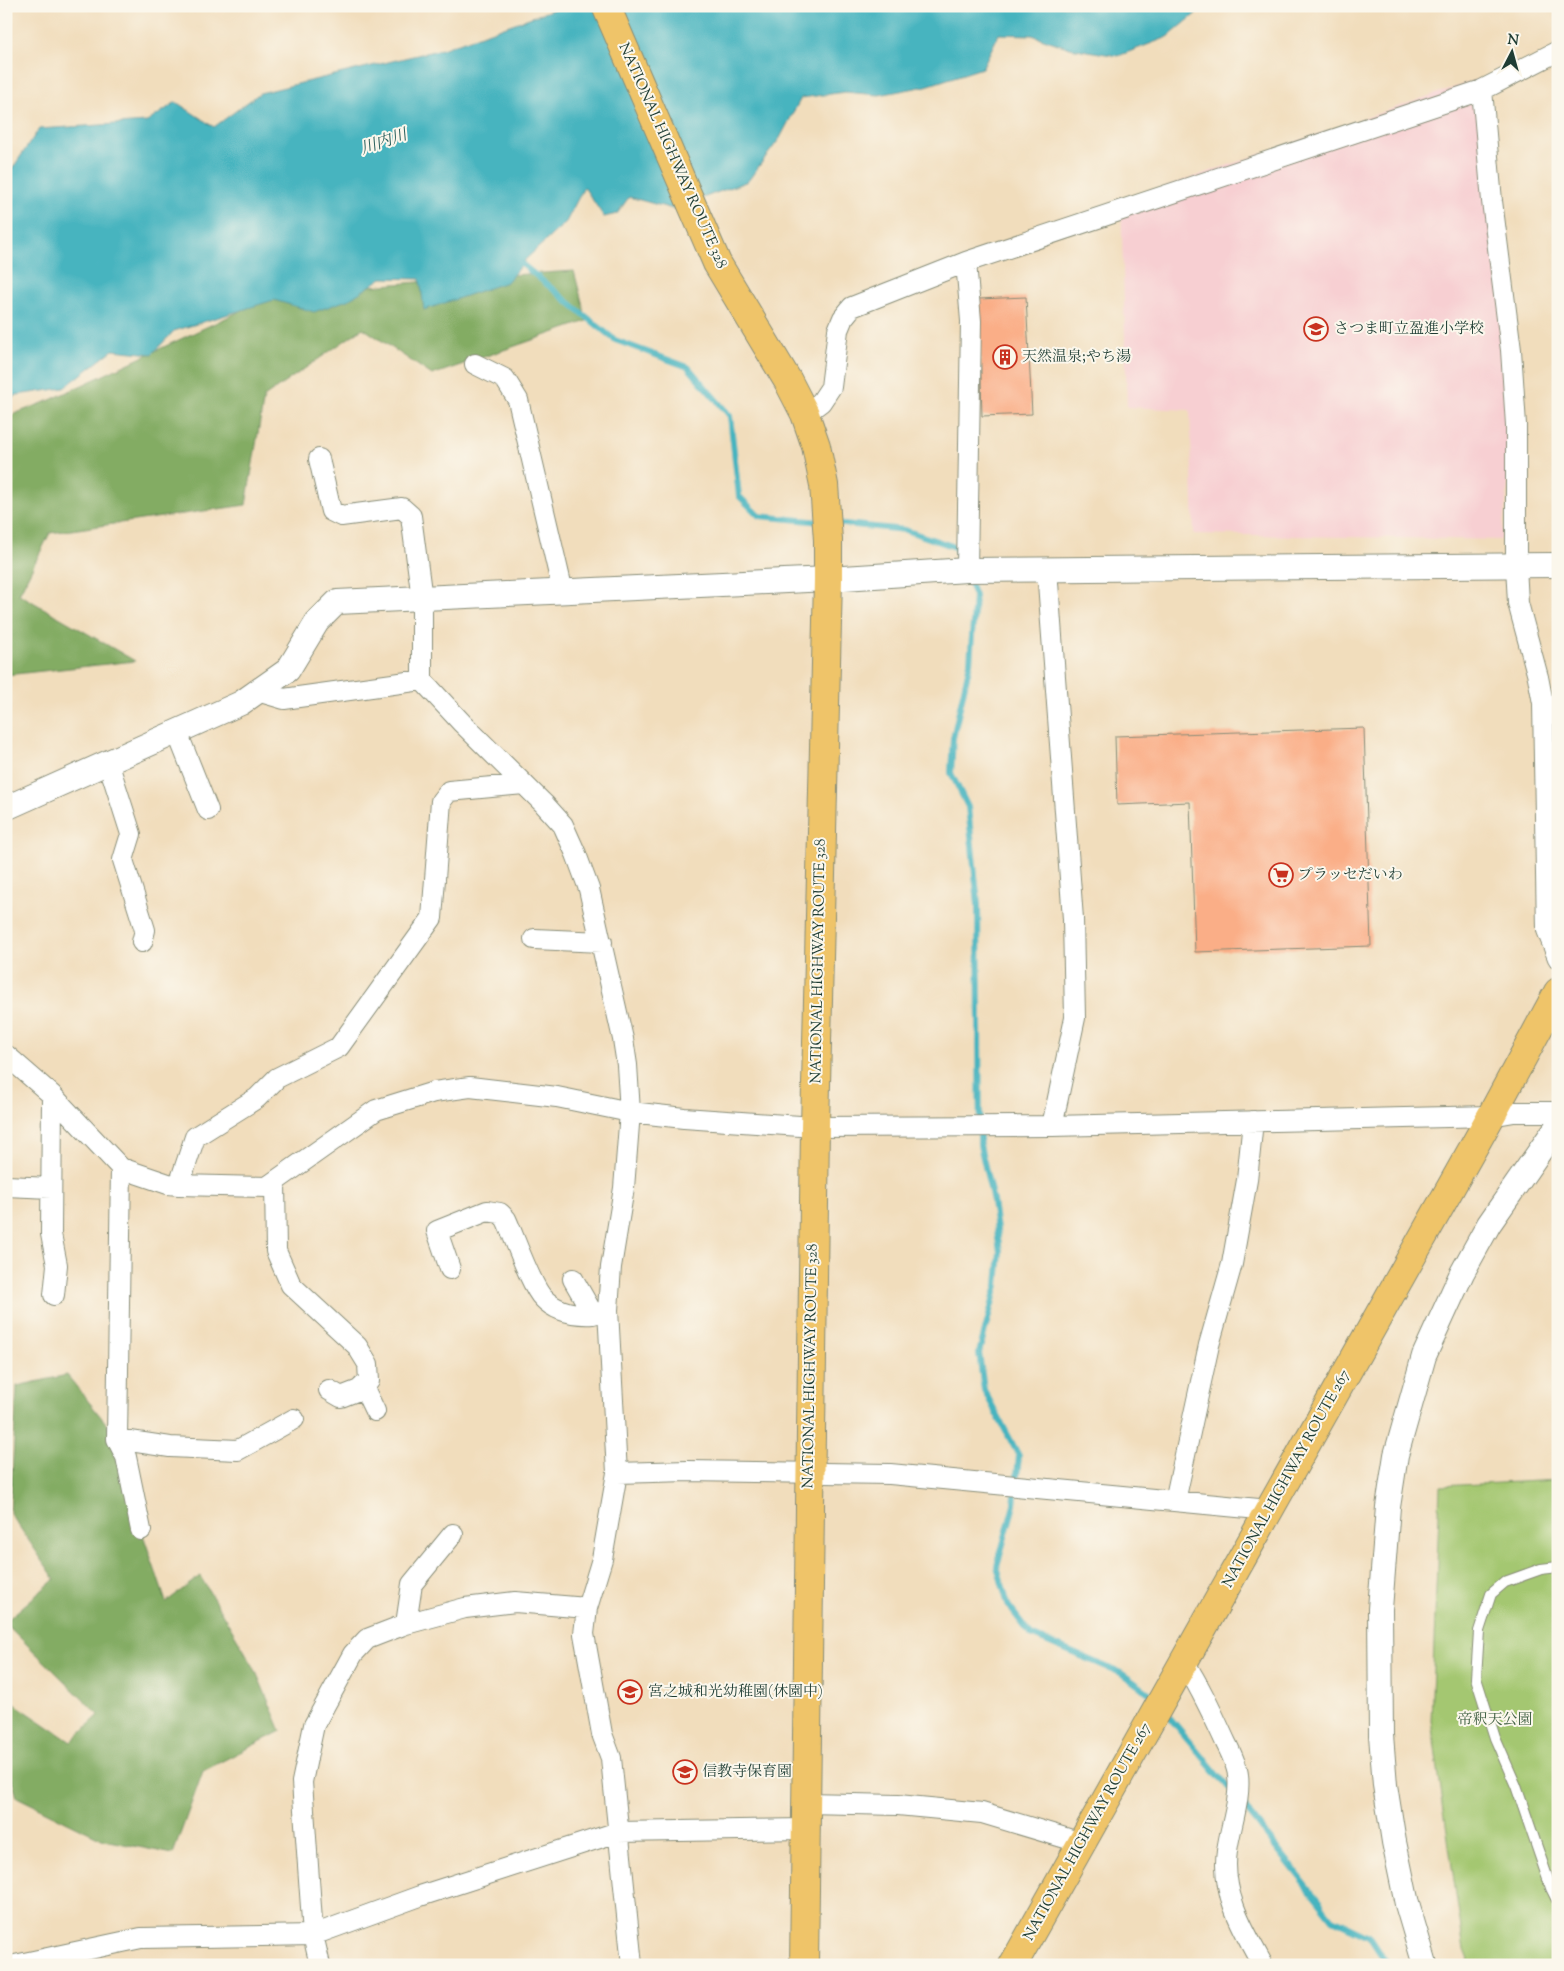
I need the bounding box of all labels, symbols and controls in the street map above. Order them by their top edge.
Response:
north arrow [1486,28,1536,78]
text: N [1507,31,1520,52]
street label: NATIONAL HIGHWAY ROUTE 328 [613,40,731,272]
water label: 川内川 [358,124,412,162]
school or university icon: さつま町立盈進小学校 [1303,316,1329,342]
place label: さつま町立盈進小学校 [1334,319,1484,340]
building icon: 天然温泉;やち湯 [992,344,1018,370]
place label: 天然温泉;やち湯 [1022,347,1131,368]
street label: NATIONAL HIGHWAY ROUTE 328 [806,838,832,1084]
supermarket icon: プラッセだいわ [1268,862,1294,888]
place label: プラッセだいわ [1298,865,1403,886]
street label: NATIONAL HIGHWAY ROUTE 328 [798,1243,824,1489]
street label: NATIONAL HIGHWAY ROUTE 267 [1218,1366,1356,1592]
school or university icon: 宮之城和光幼稚園(休園中) [617,1679,643,1705]
place label: 宮之城和光幼稚園(休園中) [648,1682,823,1703]
park label: 帝釈天公園 [1457,1710,1533,1731]
street label: NATIONAL HIGHWAY ROUTE 267 [1019,1719,1157,1945]
school or university icon: 信教寺保育園 [672,1759,698,1785]
place label: 信教寺保育園 [702,1762,792,1783]

